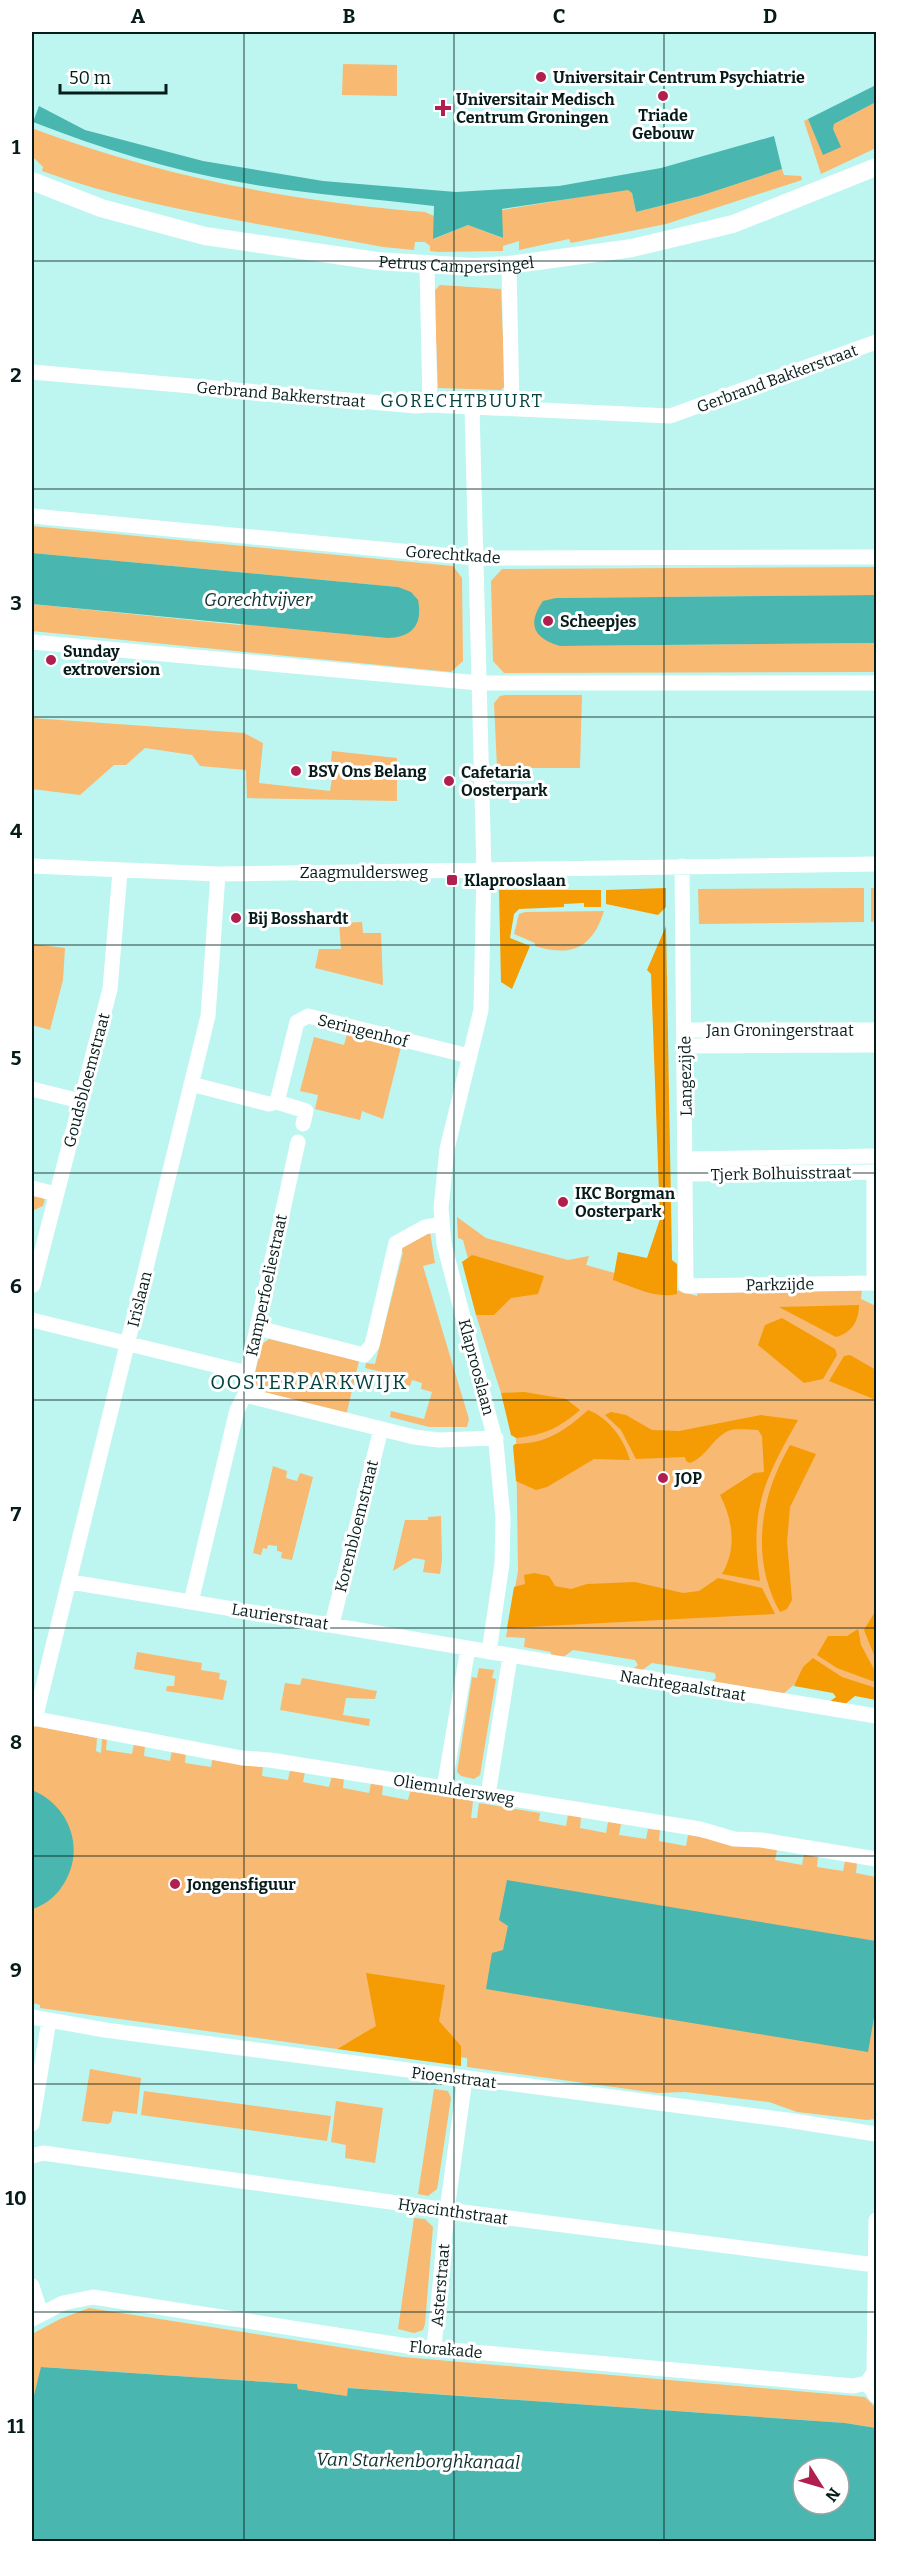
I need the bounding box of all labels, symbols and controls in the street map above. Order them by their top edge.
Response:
text: A [131,4,146,28]
text: B [343,4,356,28]
text: C [553,4,565,28]
text: D [763,4,777,28]
scale bar [60,57,166,95]
text: 50 m [69,67,111,89]
place label: Universitair Centrum Psychiatrie [553,68,805,87]
marker: Universitair Centrum Psychiatrie [534,70,548,84]
marker: Triade Gebouw [656,89,670,103]
place label: Universitair Medisch Centrum Groningen [456,90,615,127]
marker: Universitair Medisch Centrum Groningen [434,99,452,117]
place label: Triade Gebouw [632,106,695,143]
text: 1 [12,135,21,159]
street label: Petrus Campersingel [378,252,535,277]
street label: Gerbrand Bakkerstraat [694,340,860,416]
text: 2 [10,363,22,387]
street label: Gerbrand Bakkerstraat [196,378,366,411]
district label: GORECHTBUURT [380,390,544,412]
street label: Gorechtkade [405,542,501,567]
water label: Gorechtvijver [204,589,313,611]
text: 3 [10,591,22,615]
place label: Scheepjes [560,612,636,631]
marker: Scheepjes [541,614,555,628]
place label: Sunday extroversion [63,642,161,679]
marker: Sunday extroversion [44,653,58,667]
place label: BSV Ons Belang [308,762,426,781]
place label: Cafetaria Oosterpark [461,763,548,800]
marker: BSV Ons Belang [289,764,303,778]
marker: Cafetaria Oosterpark [442,774,456,788]
text: 4 [10,819,22,843]
street label: Zaagmuldersweg [300,863,428,882]
place label: Klaprooslaan [464,871,566,890]
marker: Klaprooslaan [445,873,459,887]
place label: Bij Bosshardt [248,909,349,928]
marker: Bij Bosshardt [229,911,243,925]
street label: Seringenhof [316,1010,411,1051]
street label: Goudsbloemstraat [59,1011,114,1149]
street label: Jan Groningerstraat [705,1021,854,1040]
street label: Langezijde [675,1036,696,1116]
text: 5 [11,1046,22,1070]
street label: Tjerk Bolhuisstraat [710,1163,852,1184]
place label: IKC Borgman Oosterpark [575,1184,676,1221]
marker: IKC Borgman Oosterpark [556,1195,570,1209]
street label: Kamperfoeliestraat [242,1212,291,1358]
street label: Irislaan [123,1269,156,1329]
text: 6 [10,1274,22,1298]
street label: Parkzijde [746,1274,814,1295]
street label: Klaprooslaan [455,1317,498,1417]
district label: OOSTERPARKWIJK [210,1370,408,1394]
street label: Korenbloemstraat [331,1458,382,1594]
place label: JOP [674,1469,702,1488]
marker: JOP [656,1471,670,1485]
text: 7 [11,1502,22,1526]
street label: Laurierstraat [230,1599,330,1634]
street label: Nachtegaalstraat [618,1666,748,1705]
text: 8 [10,1730,22,1754]
street label: Oliemuldersweg [392,1771,516,1808]
place label: Jongensfiguur [186,1875,296,1894]
marker: Jongensfiguur [168,1877,182,1891]
text: 9 [10,1958,22,1982]
street label: Pioenstraat [410,2063,498,2092]
text: 10 [5,2186,27,2210]
street label: Hyacinthstraat [397,2194,509,2229]
street label: Asterstraat [427,2243,454,2327]
street label: Florakade [409,2337,483,2362]
text: 11 [7,2414,25,2438]
water label: Van Starkenborghkanaal [316,2448,520,2474]
north arrow [791,2456,851,2516]
text: N [821,2484,844,2505]

